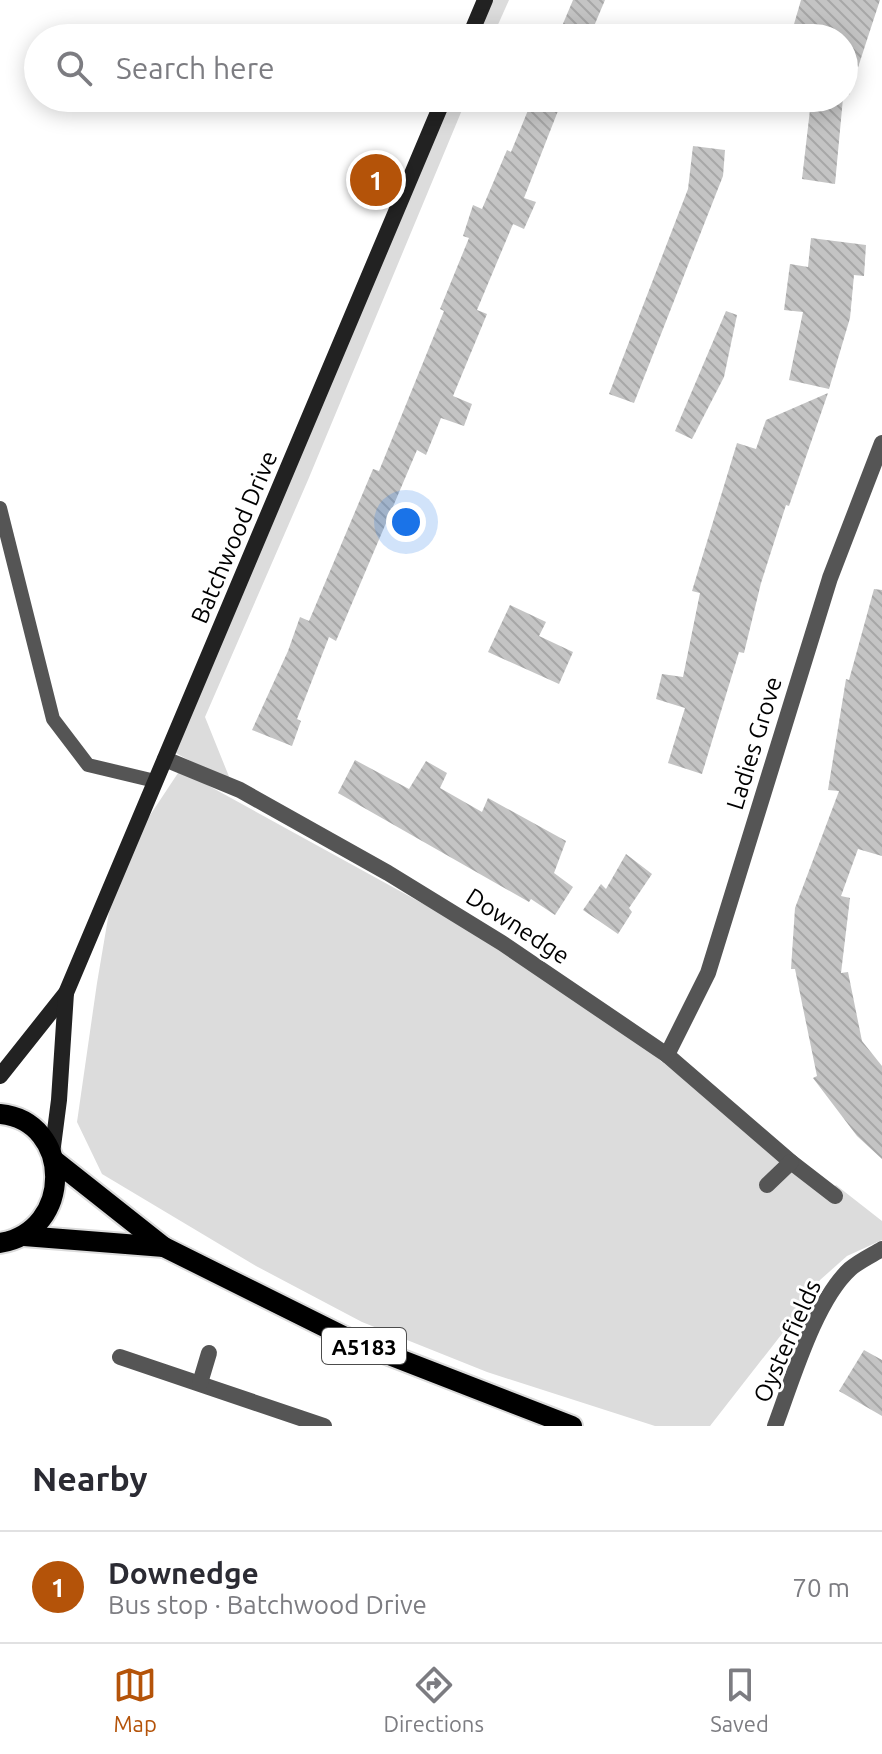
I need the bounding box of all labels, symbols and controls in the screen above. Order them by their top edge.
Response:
search box [24,24,858,112]
icon: search [52,46,96,90]
text: Search here [116,51,275,85]
pin: 1 [350,150,402,210]
street label: Batchwood Drive [185,447,283,627]
your location [386,502,426,542]
street label: Ladies Grove [721,673,787,813]
street label: Downedge [461,883,575,969]
street label: Oysterfields [748,1276,826,1406]
road number: A5183 [322,1328,406,1364]
text: Nearby [32,1459,147,1497]
text: Downedge [108,1556,259,1590]
text: 1 [51,1573,65,1602]
text: 70 m [792,1573,850,1602]
text: Bus stop · Batchwood Drive [108,1590,427,1619]
tab: Map [113,1663,157,1736]
tab: Directions [383,1663,484,1736]
tab: Saved [710,1663,769,1736]

